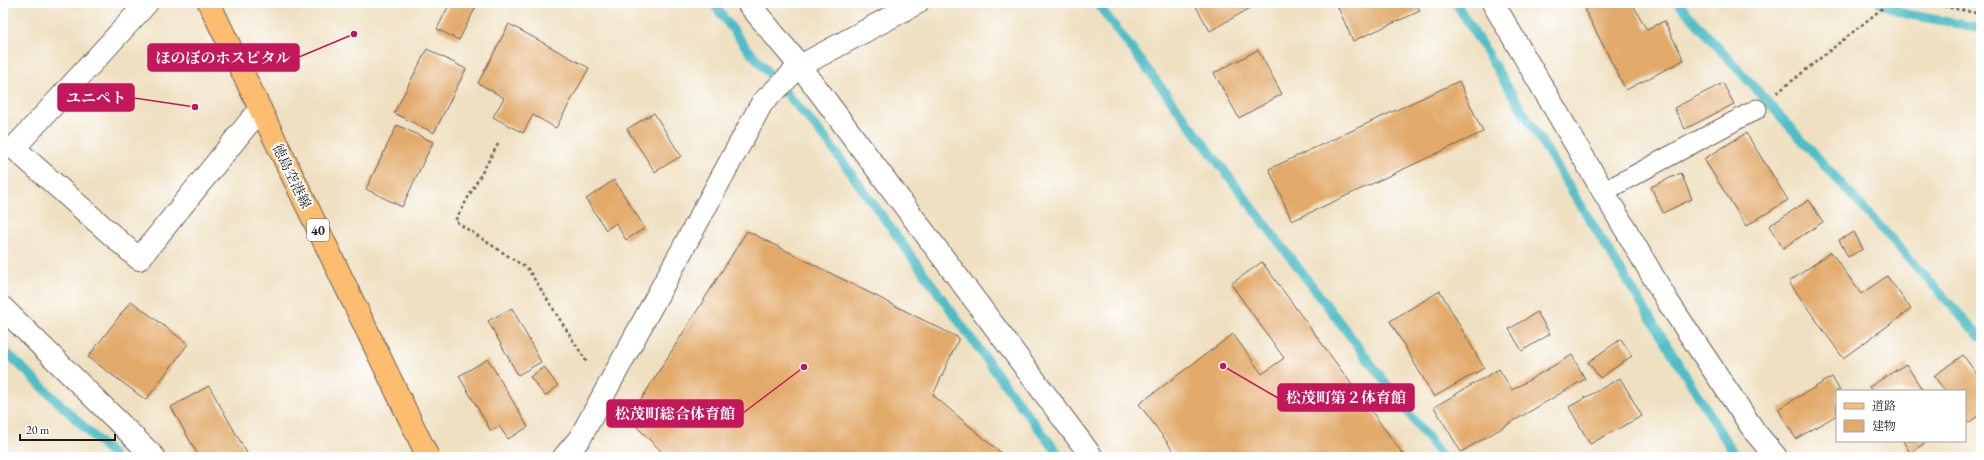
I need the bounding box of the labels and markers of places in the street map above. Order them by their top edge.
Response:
callout: ほのぼのホスピタル [148,44,299,71]
callout: ユニペト [58,84,134,111]
callout: 松茂町第２体育館 [1278,384,1414,411]
callout: 松茂町総合体育館 [607,400,743,427]

